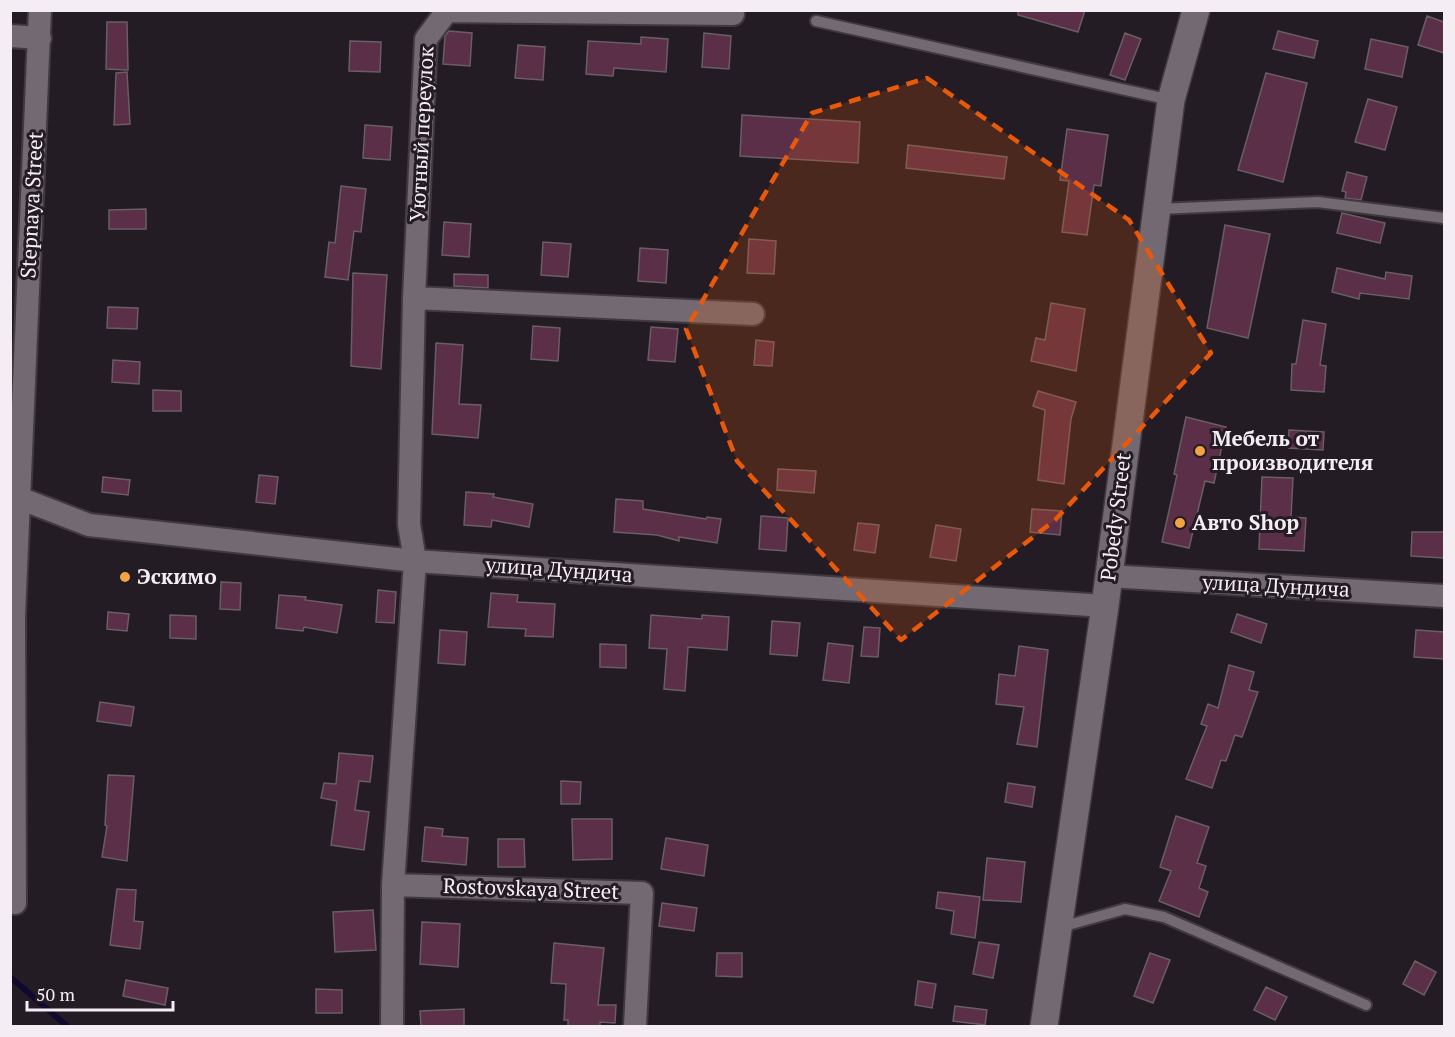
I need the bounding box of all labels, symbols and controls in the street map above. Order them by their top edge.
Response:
street label: Уютный переулок [402,45,440,222]
street label: Stepnaya Street [13,131,49,279]
place label: Мебель от производителя [1212,424,1373,476]
marker: Мебель от производителя [1193,444,1207,458]
street label: Pobedy Street [1093,451,1137,583]
place label: Авто Shop [1192,508,1299,536]
marker: Авто Shop [1173,516,1187,530]
street label: улица Дундича [484,550,634,588]
place label: Эскимо [137,562,217,590]
street label: улица Дундича [1201,567,1351,603]
marker: Эскимо [118,570,132,584]
street label: Rostovskaya Street [442,871,620,905]
scale bar [27,974,172,1012]
text: 50 m [36,982,76,1006]

